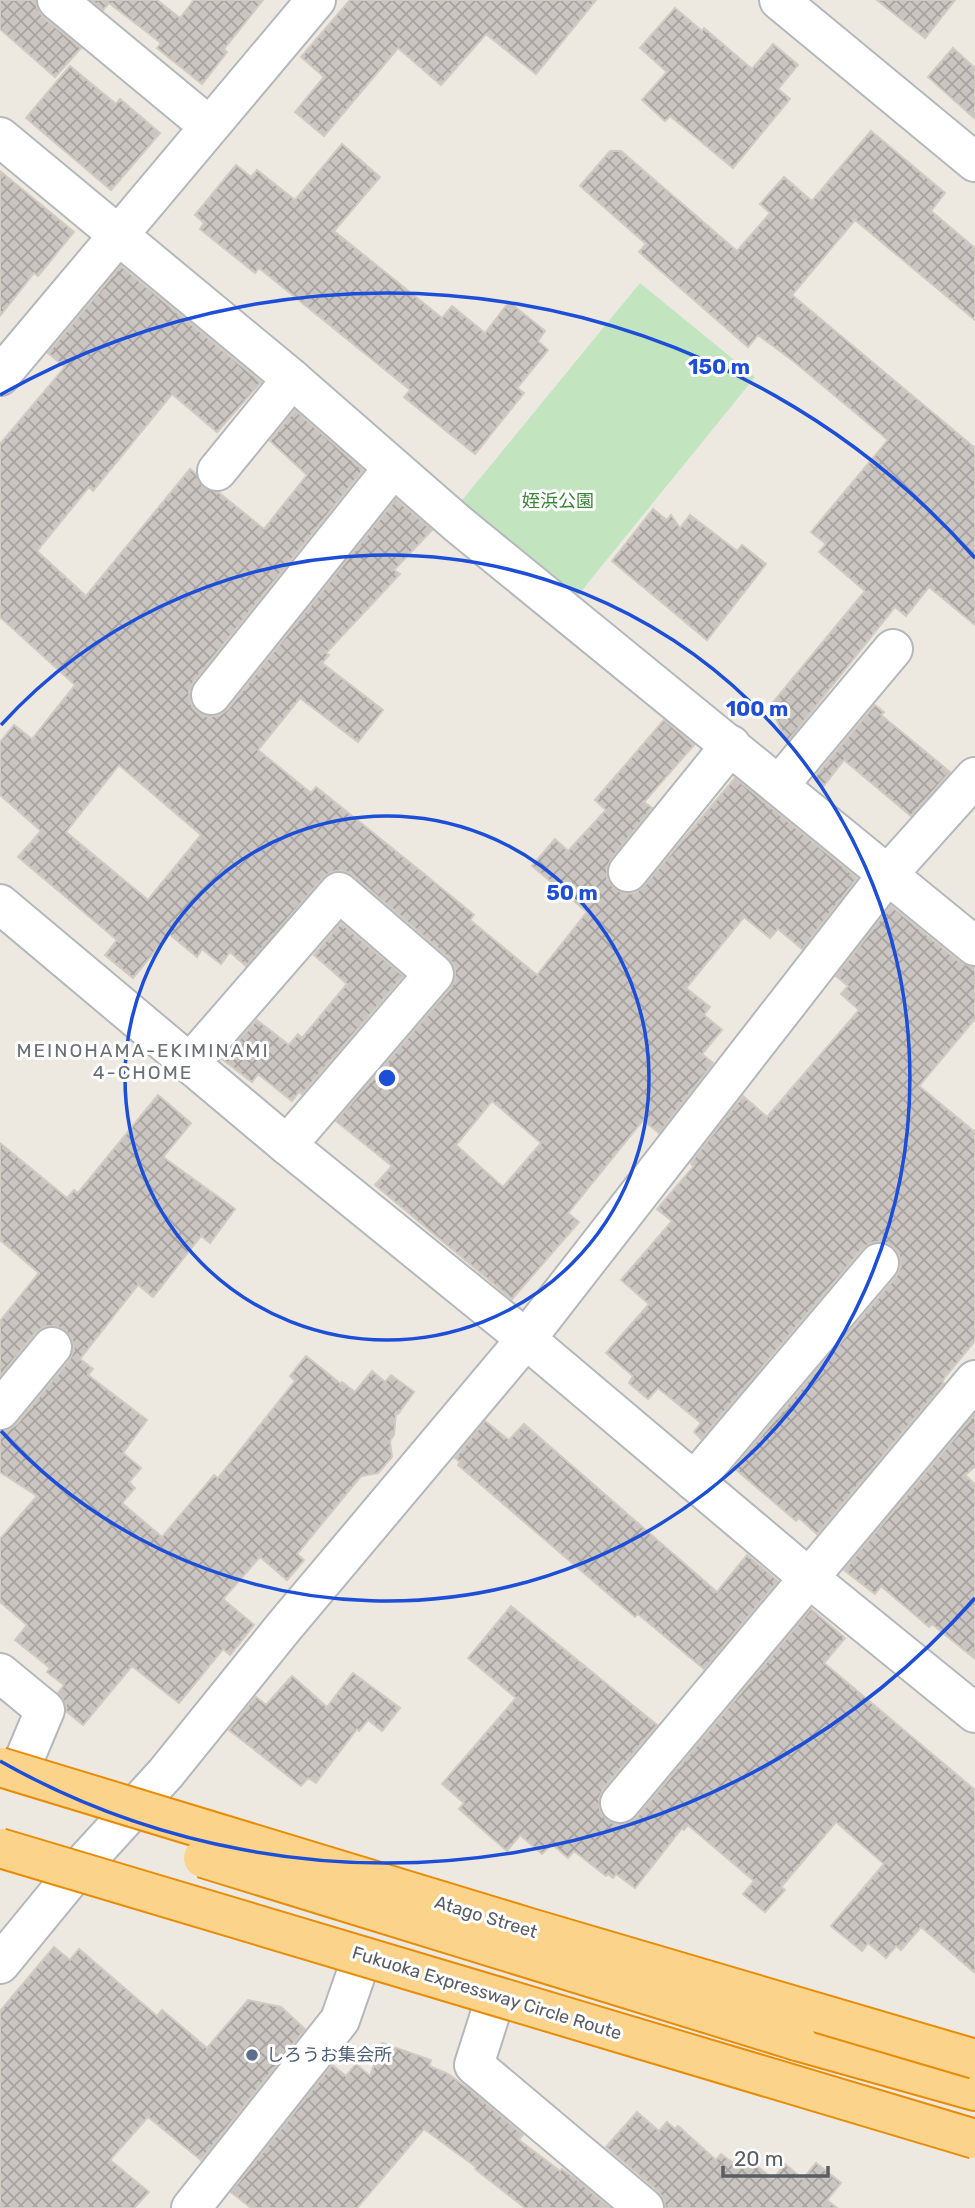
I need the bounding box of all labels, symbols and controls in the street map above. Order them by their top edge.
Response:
text: 150 m [688,354,750,379]
park label: 姪浜公園 [522,490,594,512]
text: 100 m [726,696,788,721]
text: 50 m [546,880,598,905]
district label: MEINOHAMA-EKIMINAMI 4-CHOME [16,1039,270,1084]
centre of rings [375,1066,399,1090]
street label: Atago Street [432,1891,540,1943]
street label: Fukuoka Expressway Circle Route [350,1941,624,2045]
place label: しろうお集会所 [266,2044,392,2066]
marker: しろうお集会所 [244,2047,260,2063]
scale bar [723,2134,828,2178]
text: 20 m [734,2146,783,2171]

